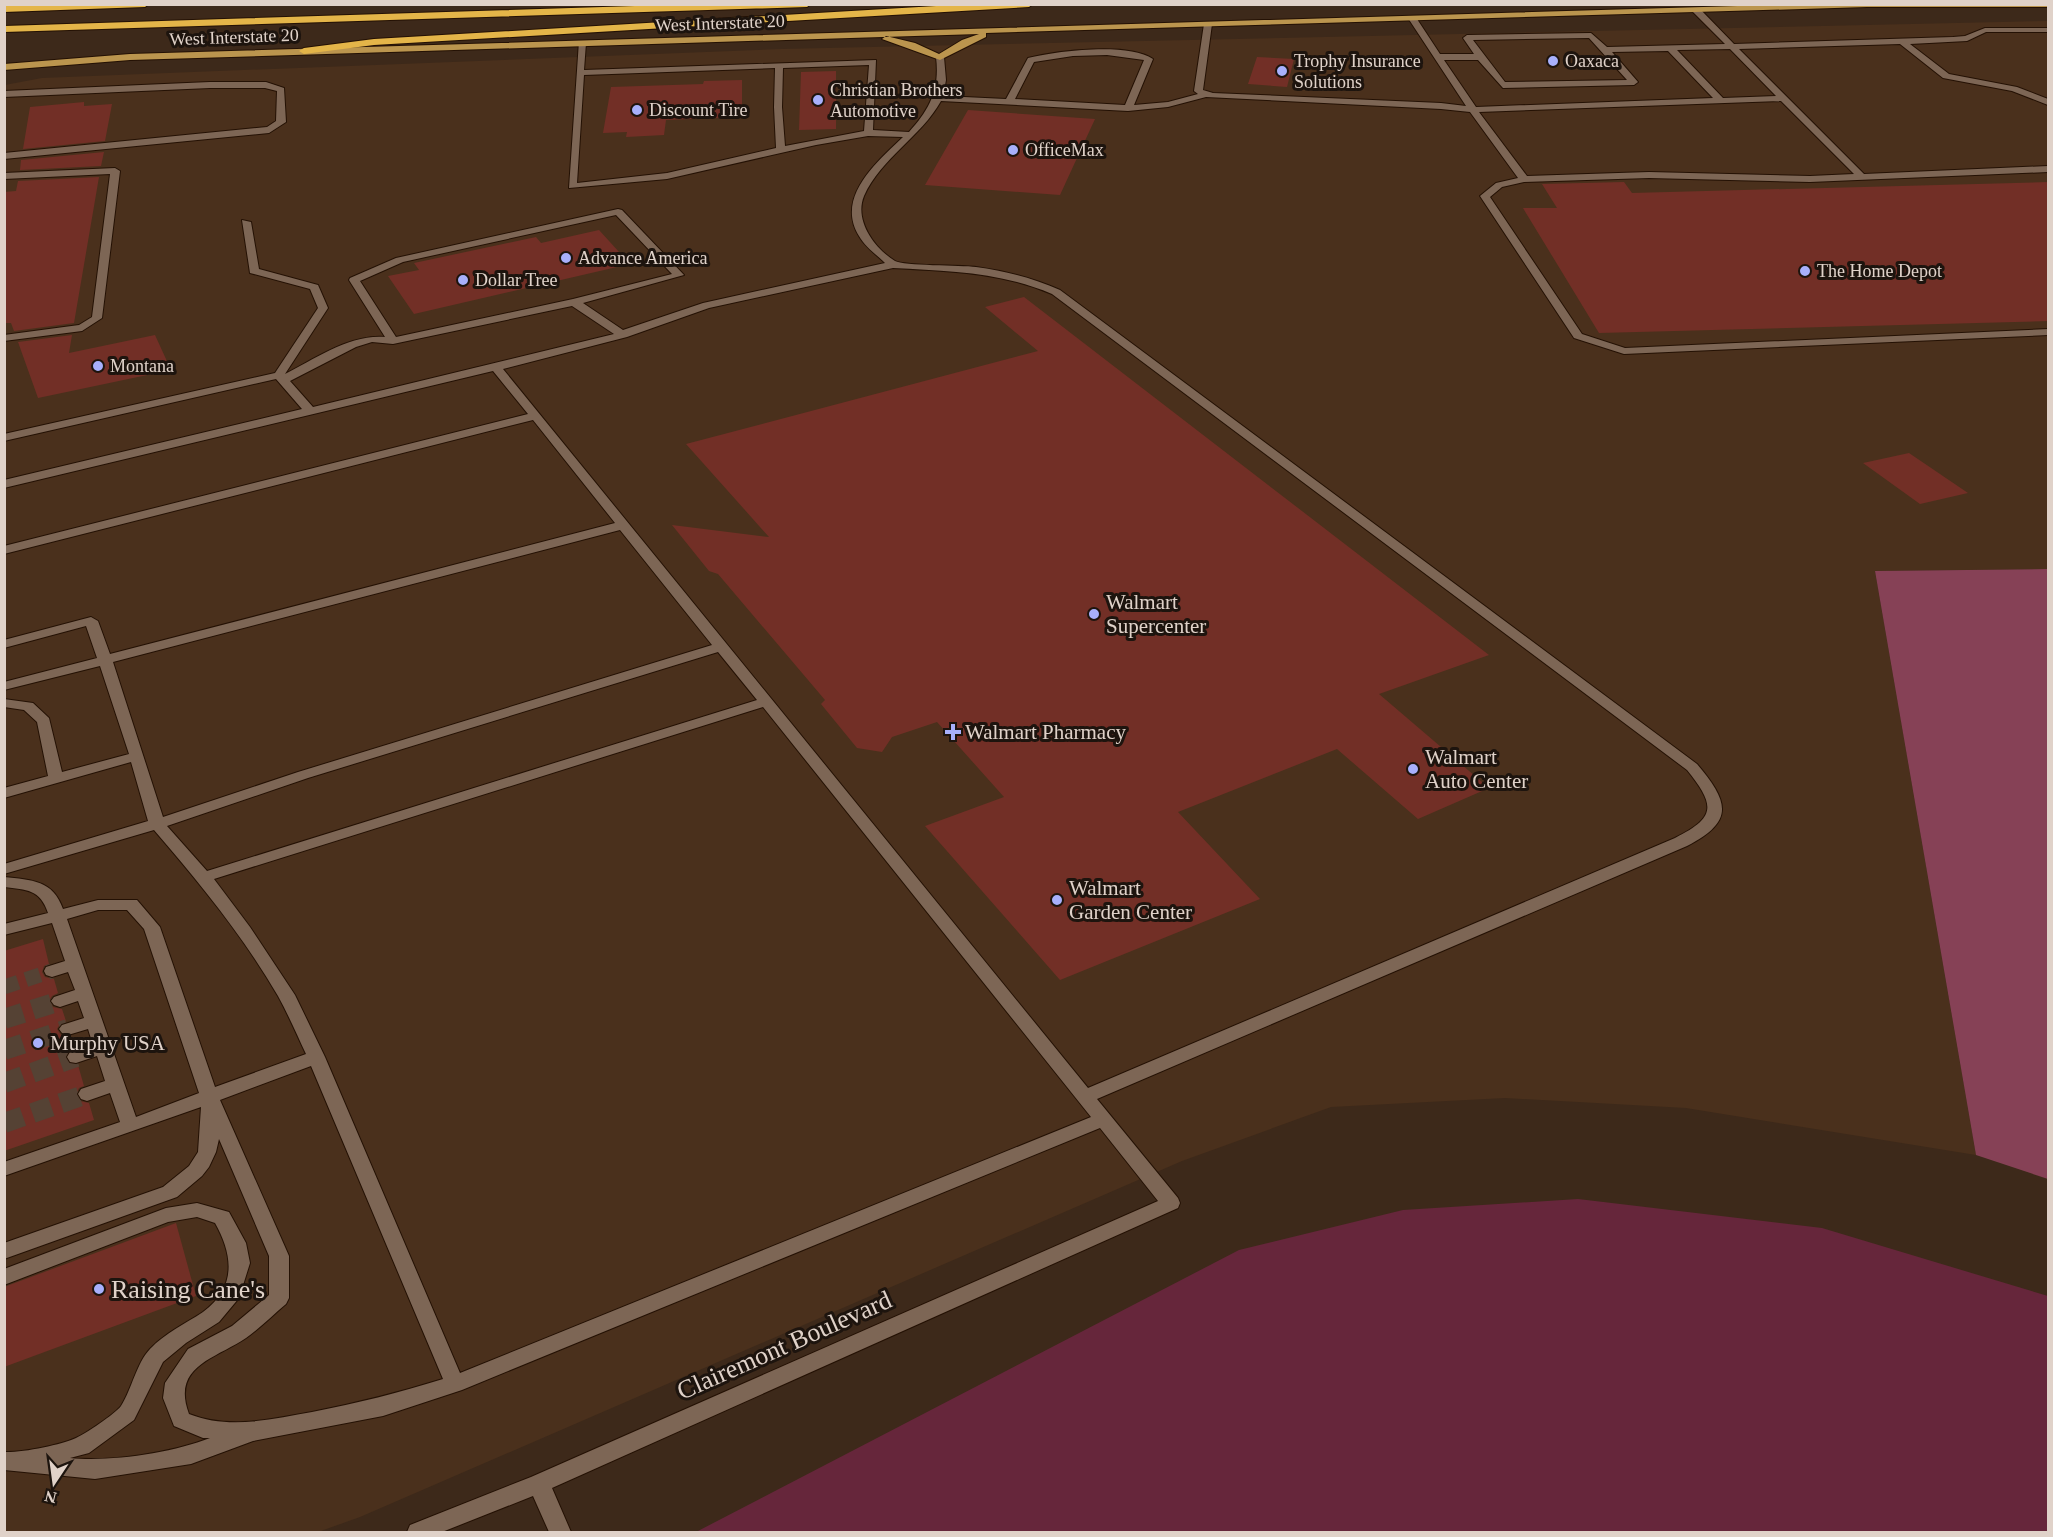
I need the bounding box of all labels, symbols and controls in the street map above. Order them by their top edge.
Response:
street label: West Interstate 20 [655,11,785,35]
street label: West Interstate 20 [169,25,299,49]
place label: Trophy Insurance Solutions [1294,51,1421,92]
place label: Oaxaca [1565,51,1619,71]
marker: Oaxaca [1546,54,1560,68]
marker: Trophy Insurance Solutions [1275,64,1289,78]
place label: Christian Brothers Automotive [830,80,963,121]
marker: Christian Brothers Automotive [811,93,825,107]
place label: Discount Tire [649,100,748,120]
marker: Discount Tire [630,103,644,117]
place label: OfficeMax [1025,140,1104,160]
marker: OfficeMax [1006,143,1020,157]
place label: Advance America [578,248,707,268]
marker: Advance America [559,251,573,265]
place label: The Home Depot [1817,261,1942,281]
marker: The Home Depot [1798,264,1812,278]
place label: Dollar Tree [475,270,558,290]
marker: Dollar Tree [456,273,470,287]
place label: Montana [110,356,174,376]
marker: Montana [91,359,105,373]
place label: Walmart Supercenter [1106,590,1206,638]
marker: Walmart Supercenter [1087,607,1101,621]
place label: Walmart Pharmacy [965,720,1126,744]
marker: Walmart Pharmacy [946,725,960,739]
place label: Walmart Auto Center [1425,745,1528,793]
marker: Walmart Auto Center [1406,762,1420,776]
place label: Walmart Garden Center [1069,876,1192,924]
marker: Walmart Garden Center [1050,893,1064,907]
place label: Murphy USA [50,1031,166,1055]
marker: Murphy USA [31,1036,45,1050]
place label: Raising Cane's [111,1275,265,1304]
marker: Raising Cane's [92,1282,106,1296]
street label: Clairemont Boulevard [672,1285,896,1406]
north arrow [24,1453,84,1513]
text: N [43,1487,58,1507]

